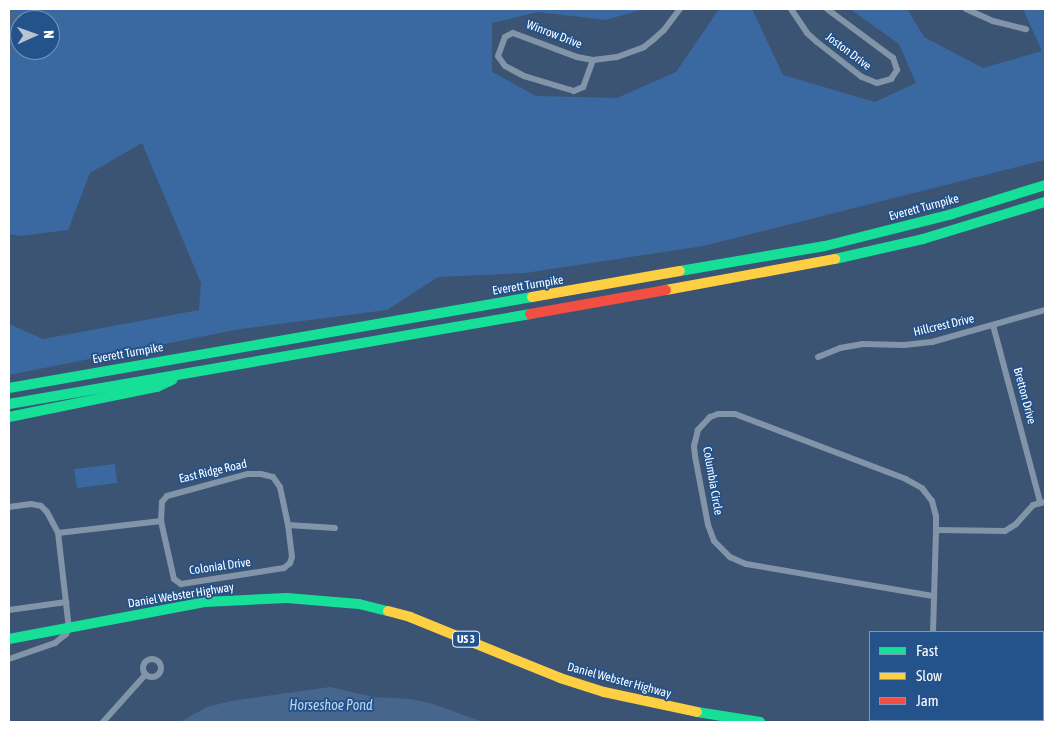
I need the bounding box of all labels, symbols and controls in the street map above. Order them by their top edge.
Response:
north arrow [10,10,60,60]
street label: Winrow Drive [524,18,584,52]
text: N [41,30,57,39]
street label: Joston Drive [822,30,874,74]
street label: Everett Turnpike [888,192,960,224]
street label: Everett Turnpike [491,273,565,299]
street label: Hillcrest Drive [912,312,976,340]
street label: Everett Turnpike [91,341,165,367]
street label: Bretton Drive [1010,366,1038,426]
street label: Columbia Circle [699,446,725,516]
street label: East Ridge Road [178,457,248,487]
street label: Colonial Drive [188,556,252,578]
street label: Daniel Webster Highway [127,581,235,611]
road number: US 3 [451,630,481,648]
legend [869,631,1044,721]
text: Fast [916,642,938,659]
street label: Daniel Webster Highway [565,660,673,702]
text: Slow [916,667,942,684]
text: Jam [916,692,939,709]
water label: Horseshoe Pond [289,697,373,713]

